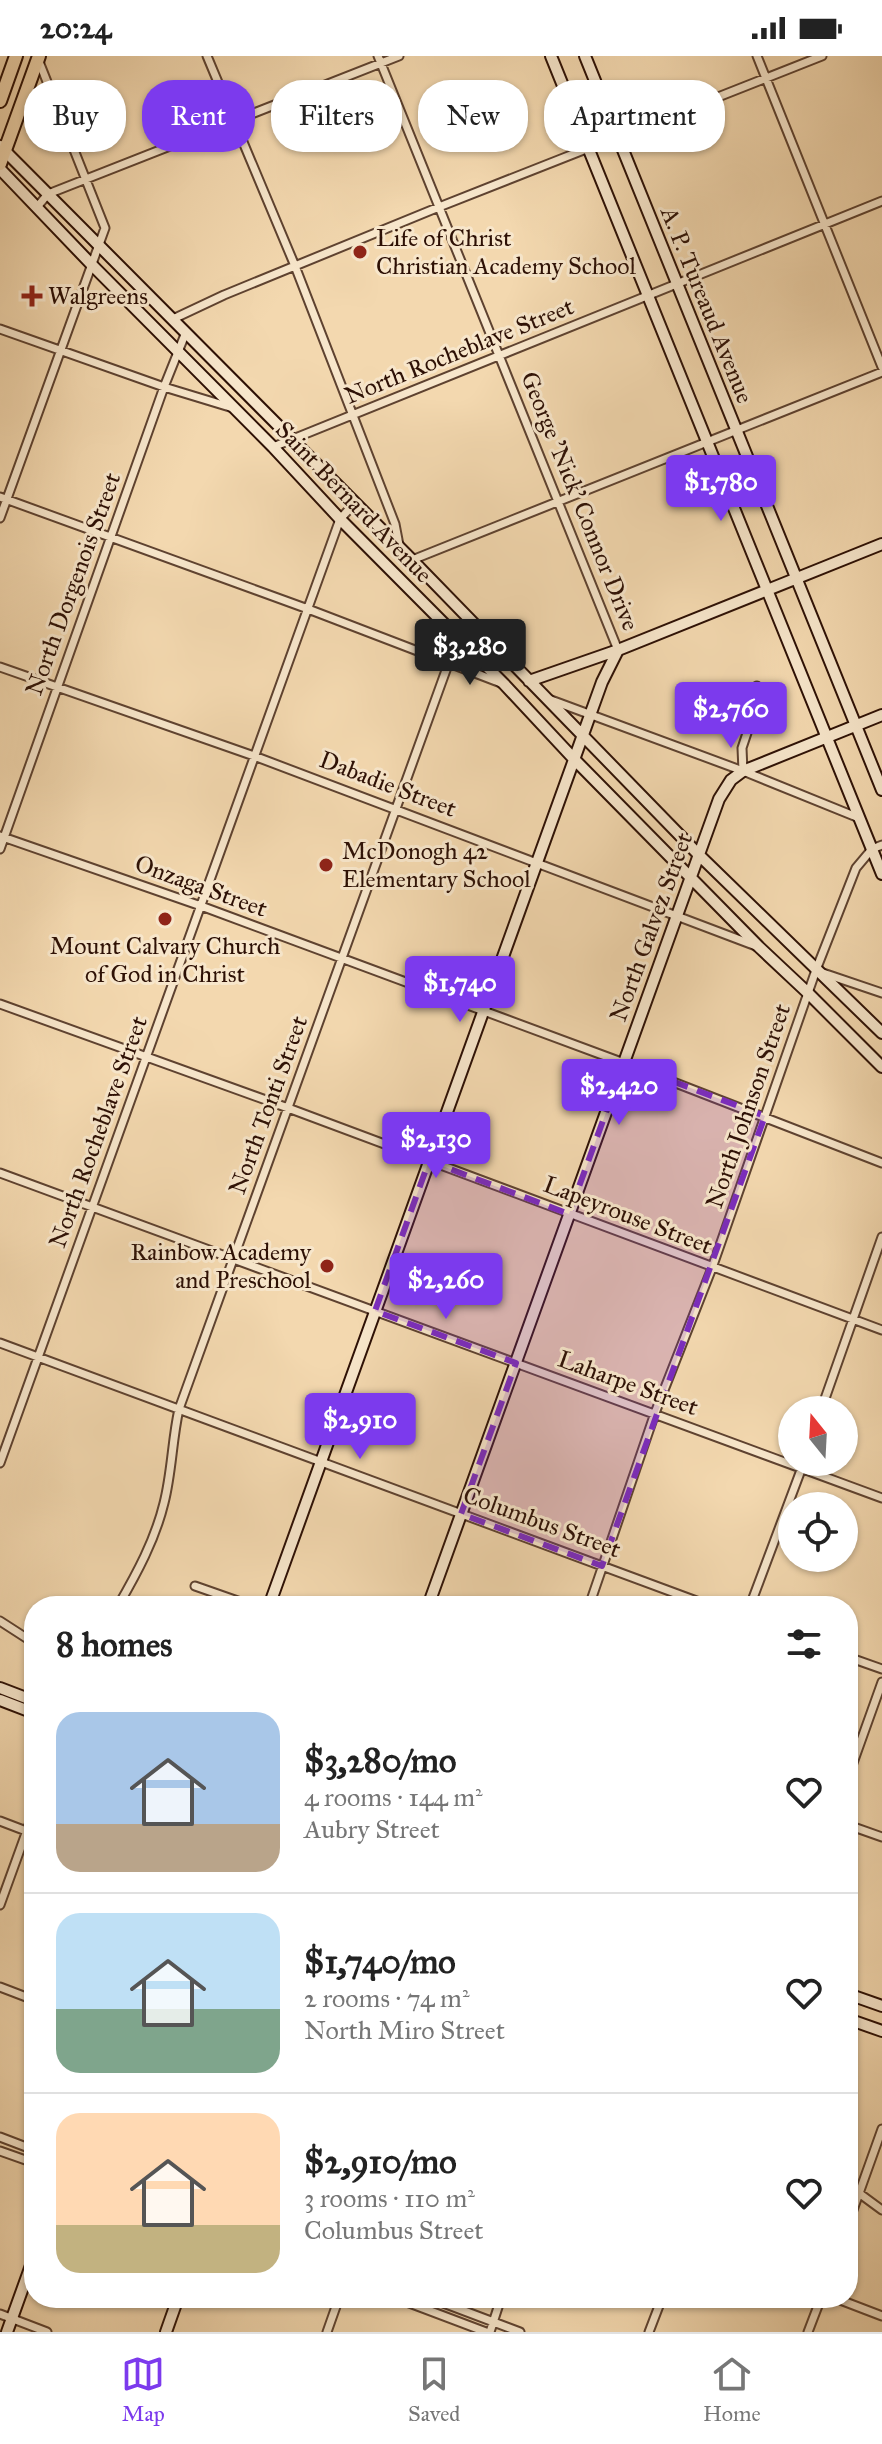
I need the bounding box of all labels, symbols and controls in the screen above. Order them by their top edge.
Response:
text: 20:24 [40,10,111,46]
chip: Buy [24,80,126,152]
chip: Rent [142,80,255,152]
chip: Filters [271,80,402,152]
chip: New [418,80,528,152]
chip: Apartment [544,80,725,152]
street label: A. P. Tureaud Avenue [654,202,760,408]
place label: Life of Christ Christian Academy School [376,223,637,281]
marker: Life of Christ Christian Academy School [351,243,369,261]
place label: Walgreens [48,281,148,311]
marker: Walgreens [23,287,41,305]
street label: North Rocheblave Street [340,291,578,411]
street label: George 'Nick' Connor Drive [514,367,646,635]
street label: Saint Bernard Avenue [269,415,439,589]
pin: $1,780 [656,455,786,523]
text: $1,780 [684,465,758,497]
street label: North Dorgenois Street [19,468,127,699]
pin: $3,280 [405,619,535,687]
text: $3,280 [433,629,507,661]
pin: $2,760 [666,682,796,750]
text: $2,760 [693,692,769,724]
street label: Dabadie Street [315,744,461,824]
street label: North Galvez Street [603,828,699,1026]
place label: McDonogh 42 Elementary School [342,836,531,894]
street label: Onzaga Street [131,848,272,924]
marker: McDonogh 42 Elementary School [317,856,335,874]
marker: Mount Calvary Church of God in Christ [156,910,174,928]
place label: Mount Calvary Church of God in Christ [50,931,280,989]
pin: $1,740 [395,956,525,1024]
text: $1,740 [423,966,497,998]
street label: North Johnson Street [699,999,797,1212]
street label: North Tonti Street [222,1011,314,1198]
street label: North Rocheblave Street [42,1012,154,1252]
pin: $2,420 [554,1059,684,1127]
text: $2,420 [580,1069,658,1101]
pin: $2,130 [371,1112,501,1180]
text: $2,130 [400,1122,472,1154]
street label: Lapeyrouse Street [539,1169,717,1261]
place label: Rainbow Academy and Preschool [130,1237,312,1295]
pin: $2,260 [381,1253,511,1321]
marker: Rainbow Academy and Preschool [318,1257,336,1275]
text: $2,260 [408,1263,484,1295]
street label: Laharpe Street [554,1344,703,1422]
pin: $2,910 [295,1393,425,1461]
north arrow [778,1396,858,1476]
map controls [778,1396,858,1572]
text: $2,910 [323,1403,397,1435]
street label: Columbus Street [459,1480,625,1565]
button: locate [778,1492,858,1572]
icon: filters [782,1622,826,1666]
text: 8 homes [56,1624,172,1665]
text: $3,280/mo [304,1740,456,1781]
icon: home [120,1744,216,1840]
icon: heart [782,1770,826,1814]
text: 4 rooms · 144 m² [304,1781,483,1813]
text: Aubry Street [304,1813,440,1845]
text: $1,740/mo [304,1941,456,1982]
icon: home [120,1945,216,2041]
icon: heart [782,1971,826,2015]
text: 2 rooms · 74 m² [304,1982,470,2014]
text: North Miro Street [304,2014,505,2046]
text: $2,910/mo [304,2141,457,2182]
icon: home [120,2145,216,2241]
icon: heart [782,2171,826,2215]
text: 3 rooms · 110 m² [304,2182,475,2214]
text: Columbus Street [304,2214,483,2246]
tab: Map [121,2352,165,2427]
tab: Saved [408,2352,460,2427]
tab: Home [703,2352,761,2427]

